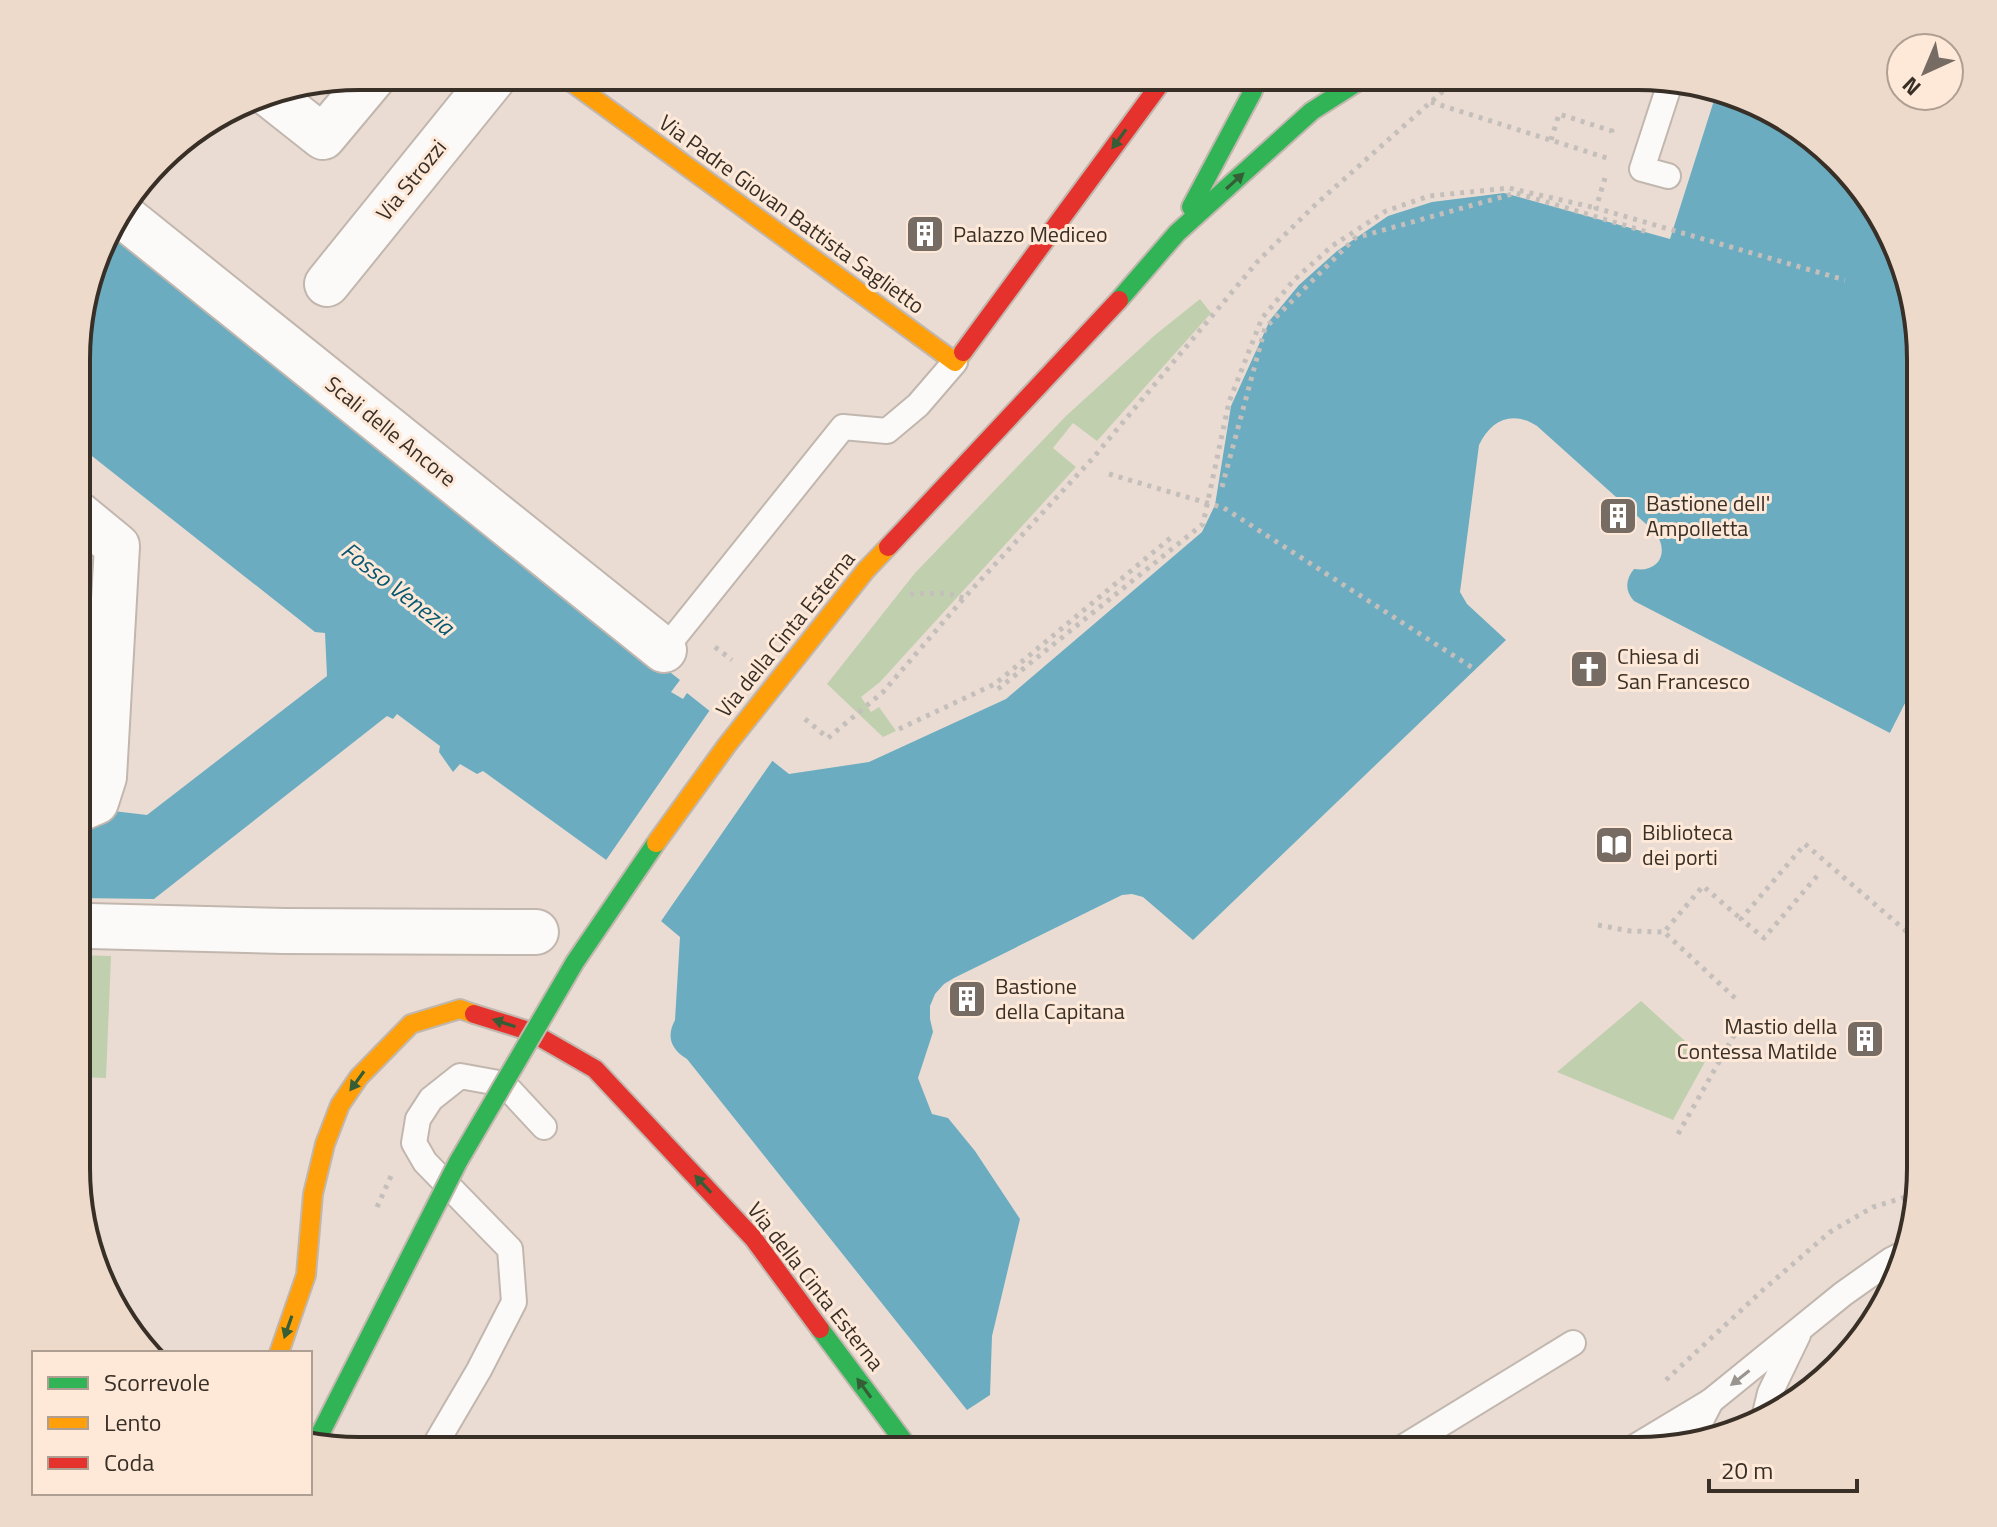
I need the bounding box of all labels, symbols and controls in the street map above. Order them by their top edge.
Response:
north arrow [1885,32,1965,112]
text: N [1894,69,1928,104]
street label: Via Padre Giovan Battista Saglietto [652,106,932,322]
one-way arrow [1111,128,1127,150]
street label: Via Strozzi [367,132,455,228]
one-way arrow [1225,173,1244,191]
building icon: Palazzo Mediceo [904,213,946,255]
place label: Palazzo Mediceo [953,217,1108,251]
street label: Scali delle Ancore [318,367,464,495]
place label: Bastione dell' Ampolletta [1646,486,1770,545]
building icon: Bastione dell' Ampolletta [1597,495,1639,537]
water label: Fosso Venezia [334,532,464,645]
street label: Via della Cinta Esterna [707,543,863,725]
place label: Chiesa di San Francesco [1617,639,1750,698]
church icon: Chiesa di San Francesco [1568,648,1610,690]
place label: Biblioteca dei porti [1642,815,1733,874]
library icon: Biblioteca dei porti [1593,824,1635,866]
place label: Bastione della Capitana [995,969,1125,1028]
building icon: Bastione della Capitana [946,978,988,1020]
place label: Mastio della Contessa Matilde [1677,1009,1837,1068]
one-way arrow [492,1017,516,1029]
building icon: Mastio della Contessa Matilde [1844,1018,1886,1060]
one-way arrow [350,1070,366,1091]
one-way arrow [694,1175,712,1194]
street label: Via della Cinta Esterna [739,1194,893,1378]
one-way arrow [282,1316,294,1340]
legend [32,1351,312,1495]
text: Scorrevole [104,1364,210,1400]
one-way arrow [1730,1369,1750,1385]
one-way arrow [857,1378,873,1398]
text: Lento [104,1404,161,1440]
scale bar [1709,1443,1857,1493]
text: Coda [104,1444,154,1480]
text: 20 m [1721,1452,1773,1488]

